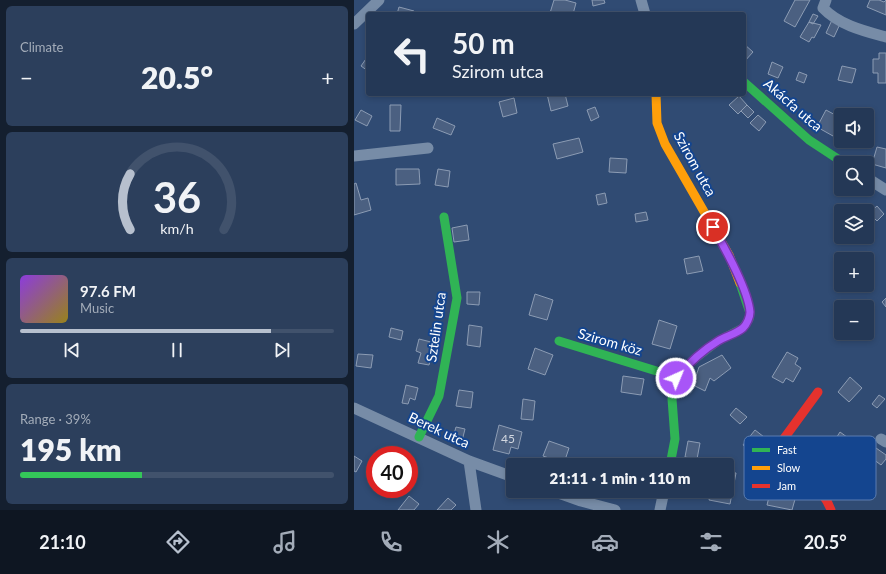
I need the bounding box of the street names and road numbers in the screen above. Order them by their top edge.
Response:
street label: Akácfa utca [761,75,826,135]
street label: Szirom utca [671,128,720,199]
street label: Sztelin utca [422,291,449,363]
street label: Szirom köz [576,324,644,359]
street label: Berek utca [406,408,473,451]

